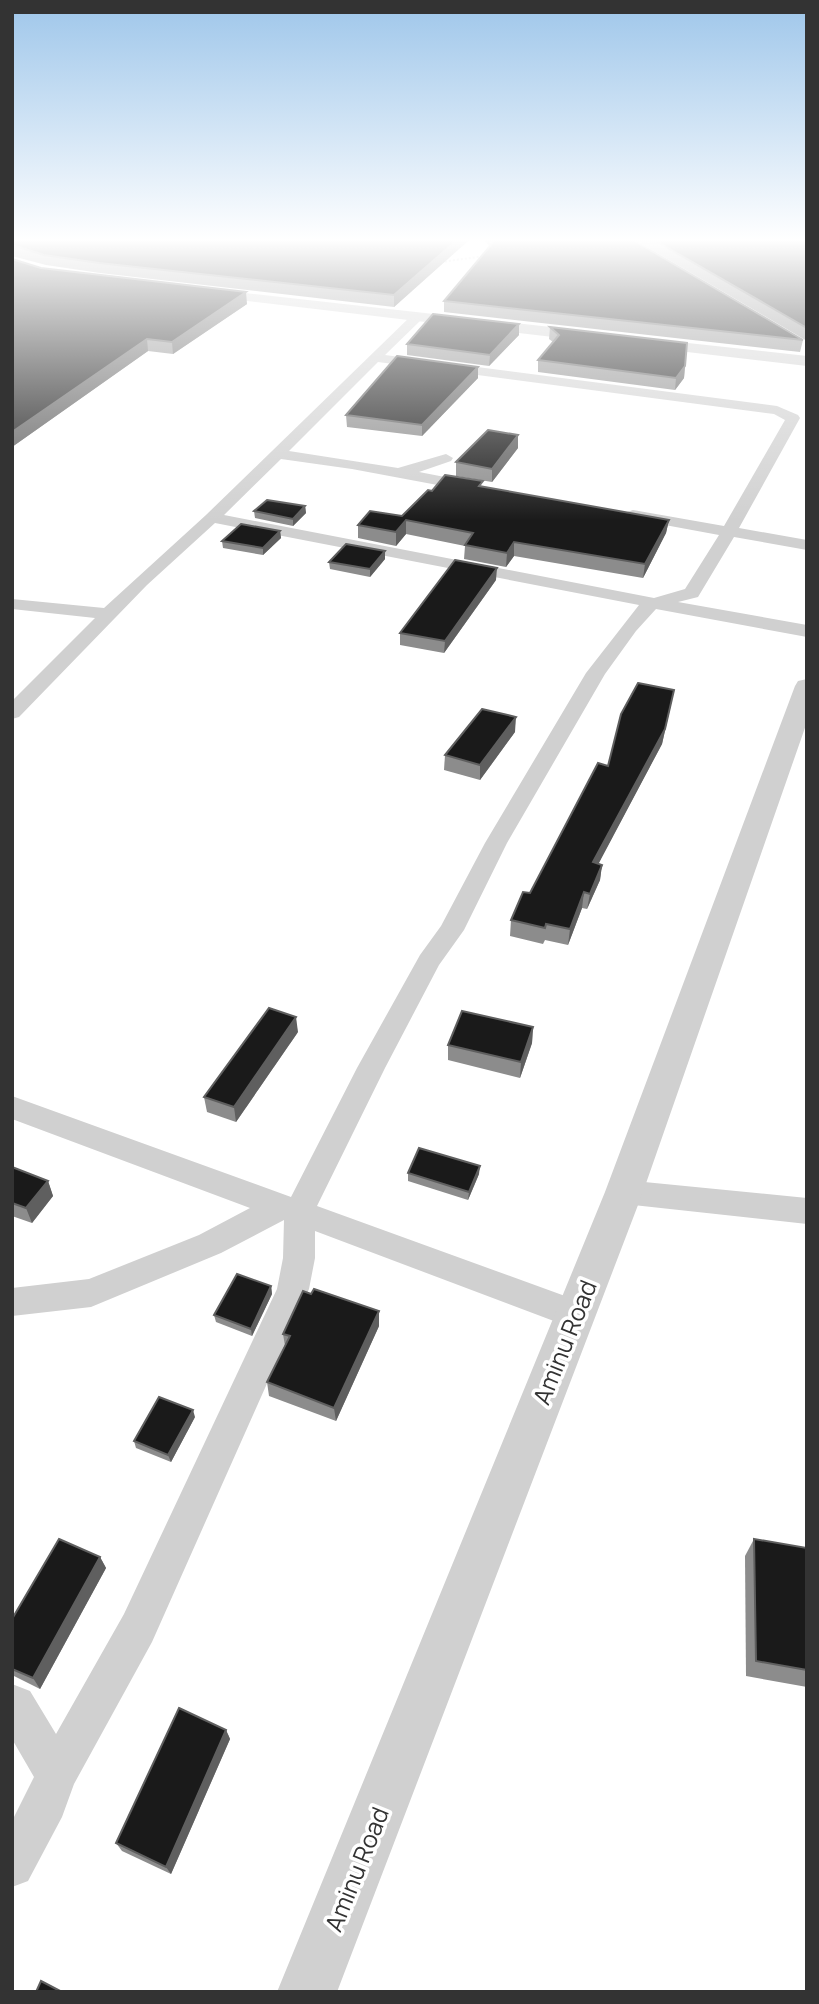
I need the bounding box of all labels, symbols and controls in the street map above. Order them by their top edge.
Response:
street label: Aminu Road [524,1275,604,1409]
street label: Aminu Road [316,1802,396,1936]

